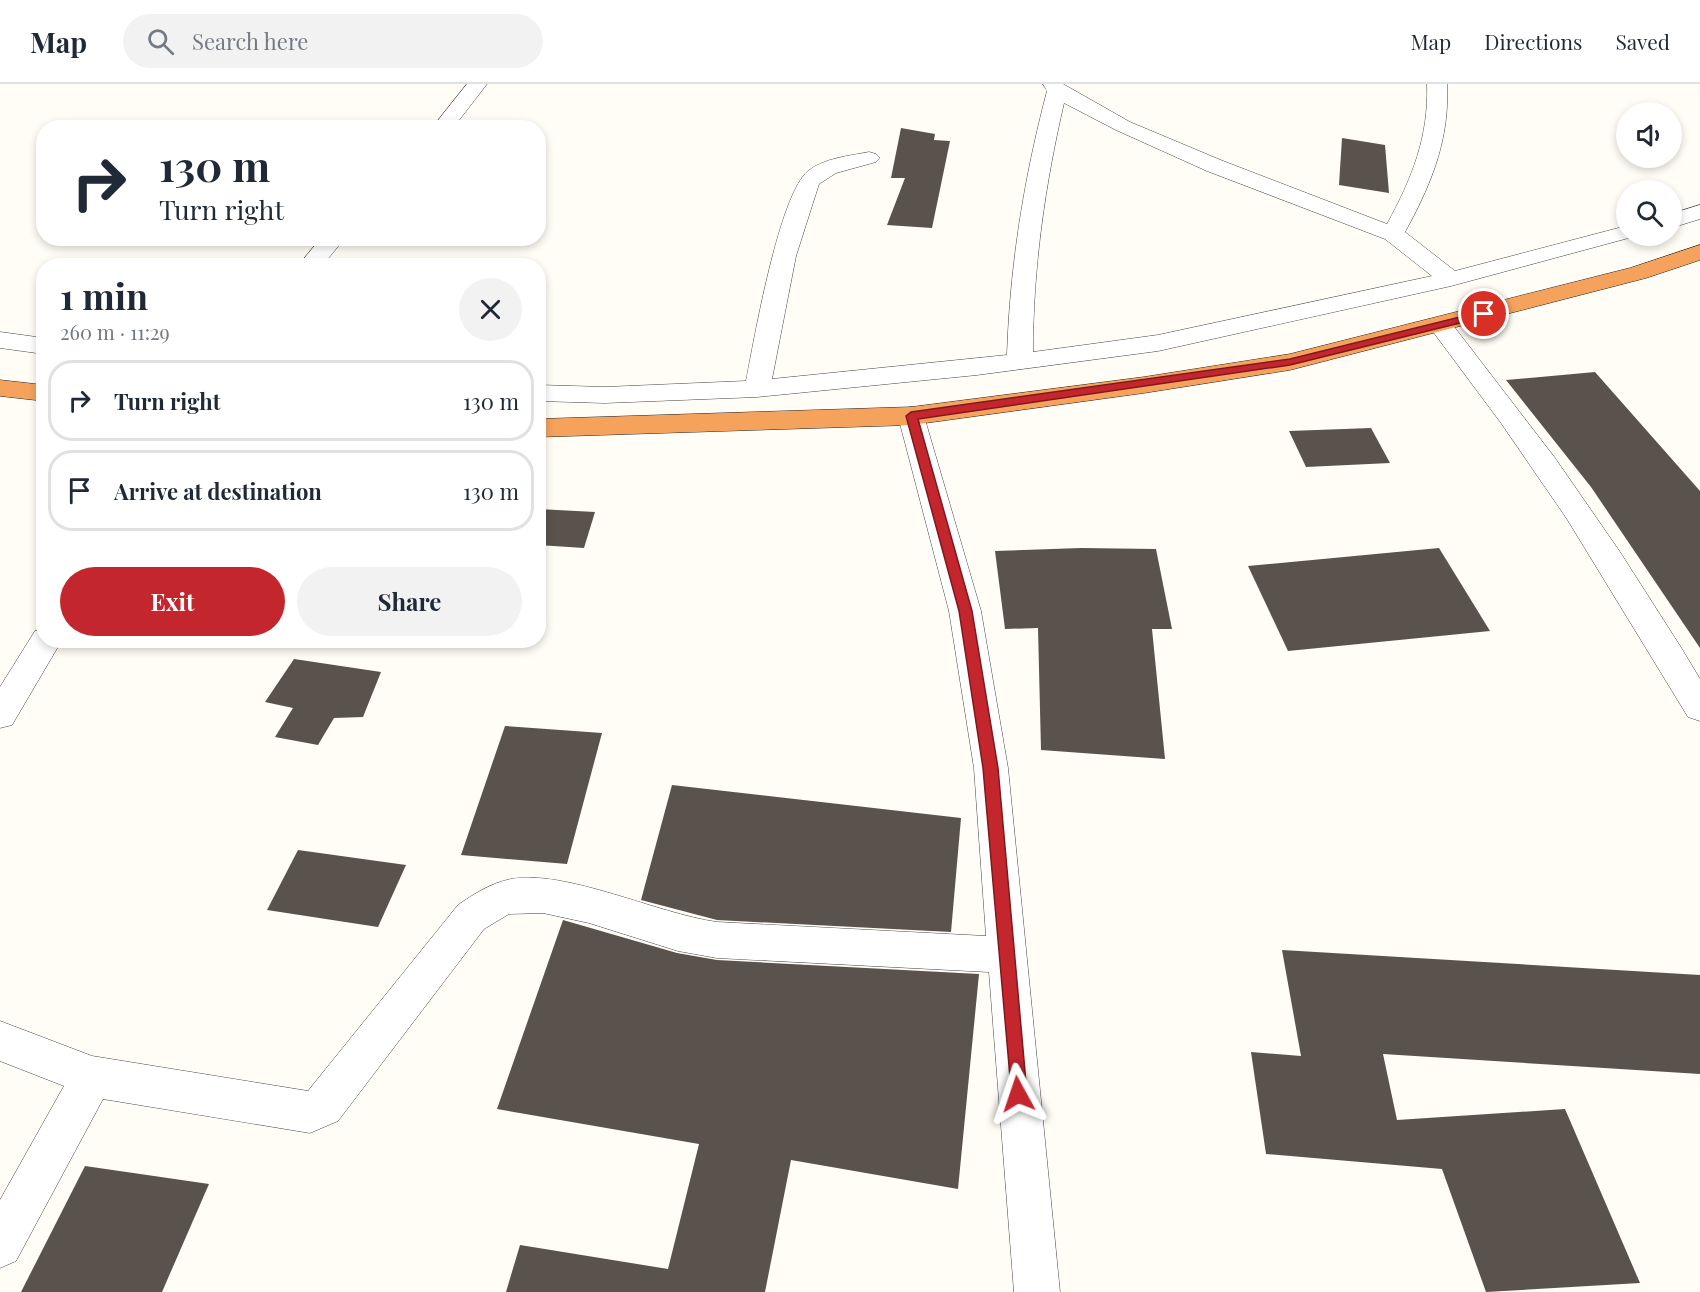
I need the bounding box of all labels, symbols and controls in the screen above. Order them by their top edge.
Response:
search box [123,14,543,68]
text: Map [30,23,87,60]
icon: search [144,25,177,58]
text: Search here [192,26,308,56]
text: Map [1410,27,1451,55]
text: Directions [1484,27,1582,55]
text: Saved [1615,27,1670,55]
map controls [1616,102,1682,246]
button: sound [1616,102,1682,168]
text: 130 m [159,137,270,193]
icon: right [60,144,138,222]
button: search [1616,180,1682,246]
text: Turn right [159,191,284,227]
text: 1 min [60,271,148,319]
button: close [459,278,522,341]
pin [1458,288,1509,339]
icon: arrive [1467,297,1500,330]
text: 260 m · 11:29 [60,318,170,345]
icon: right [63,384,96,417]
text: Turn right [114,386,220,416]
text: 130 m [463,386,519,416]
icon: arrive [63,474,96,507]
text: Arrive at destination [114,476,322,506]
text: 130 m [463,476,519,506]
button: Exit [60,567,285,636]
button: Share [297,567,522,636]
position arrow [986,1062,1050,1126]

